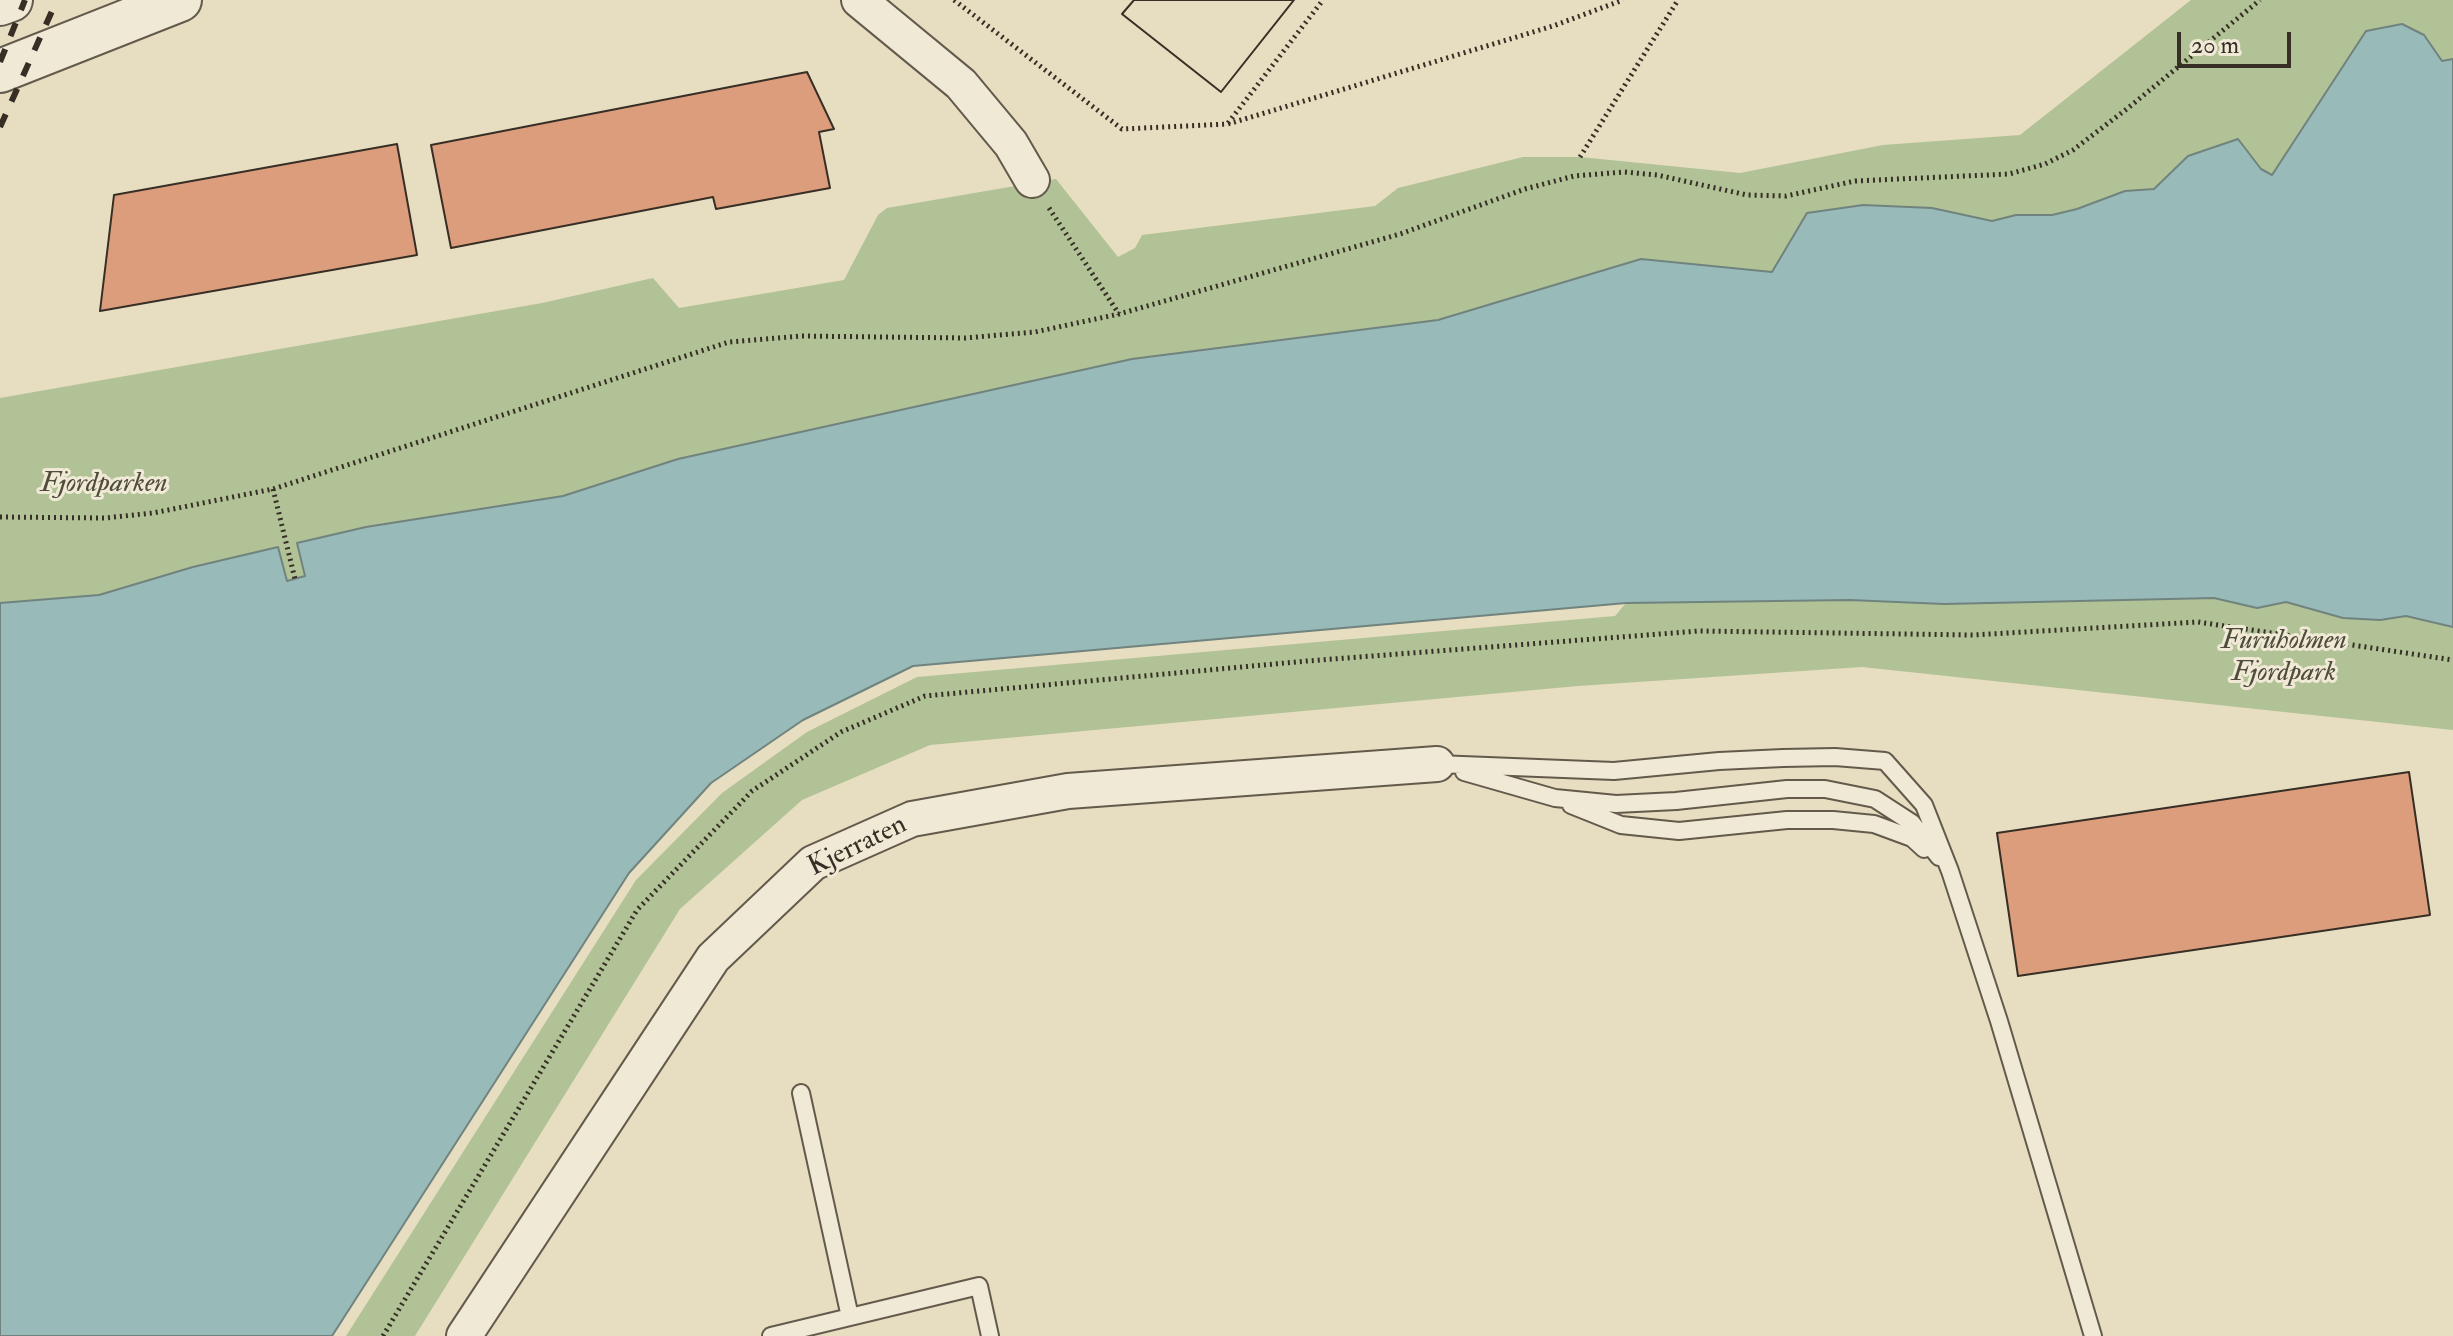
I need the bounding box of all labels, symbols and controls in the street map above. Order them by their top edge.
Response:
scale bar [2181,16,2295,66]
text: 20 m [2191,30,2239,61]
park label: Fjordparken [41,468,167,502]
park label: Furuholmen Fjordpark [2221,625,2347,691]
street label: Kjerraten [803,809,913,885]

